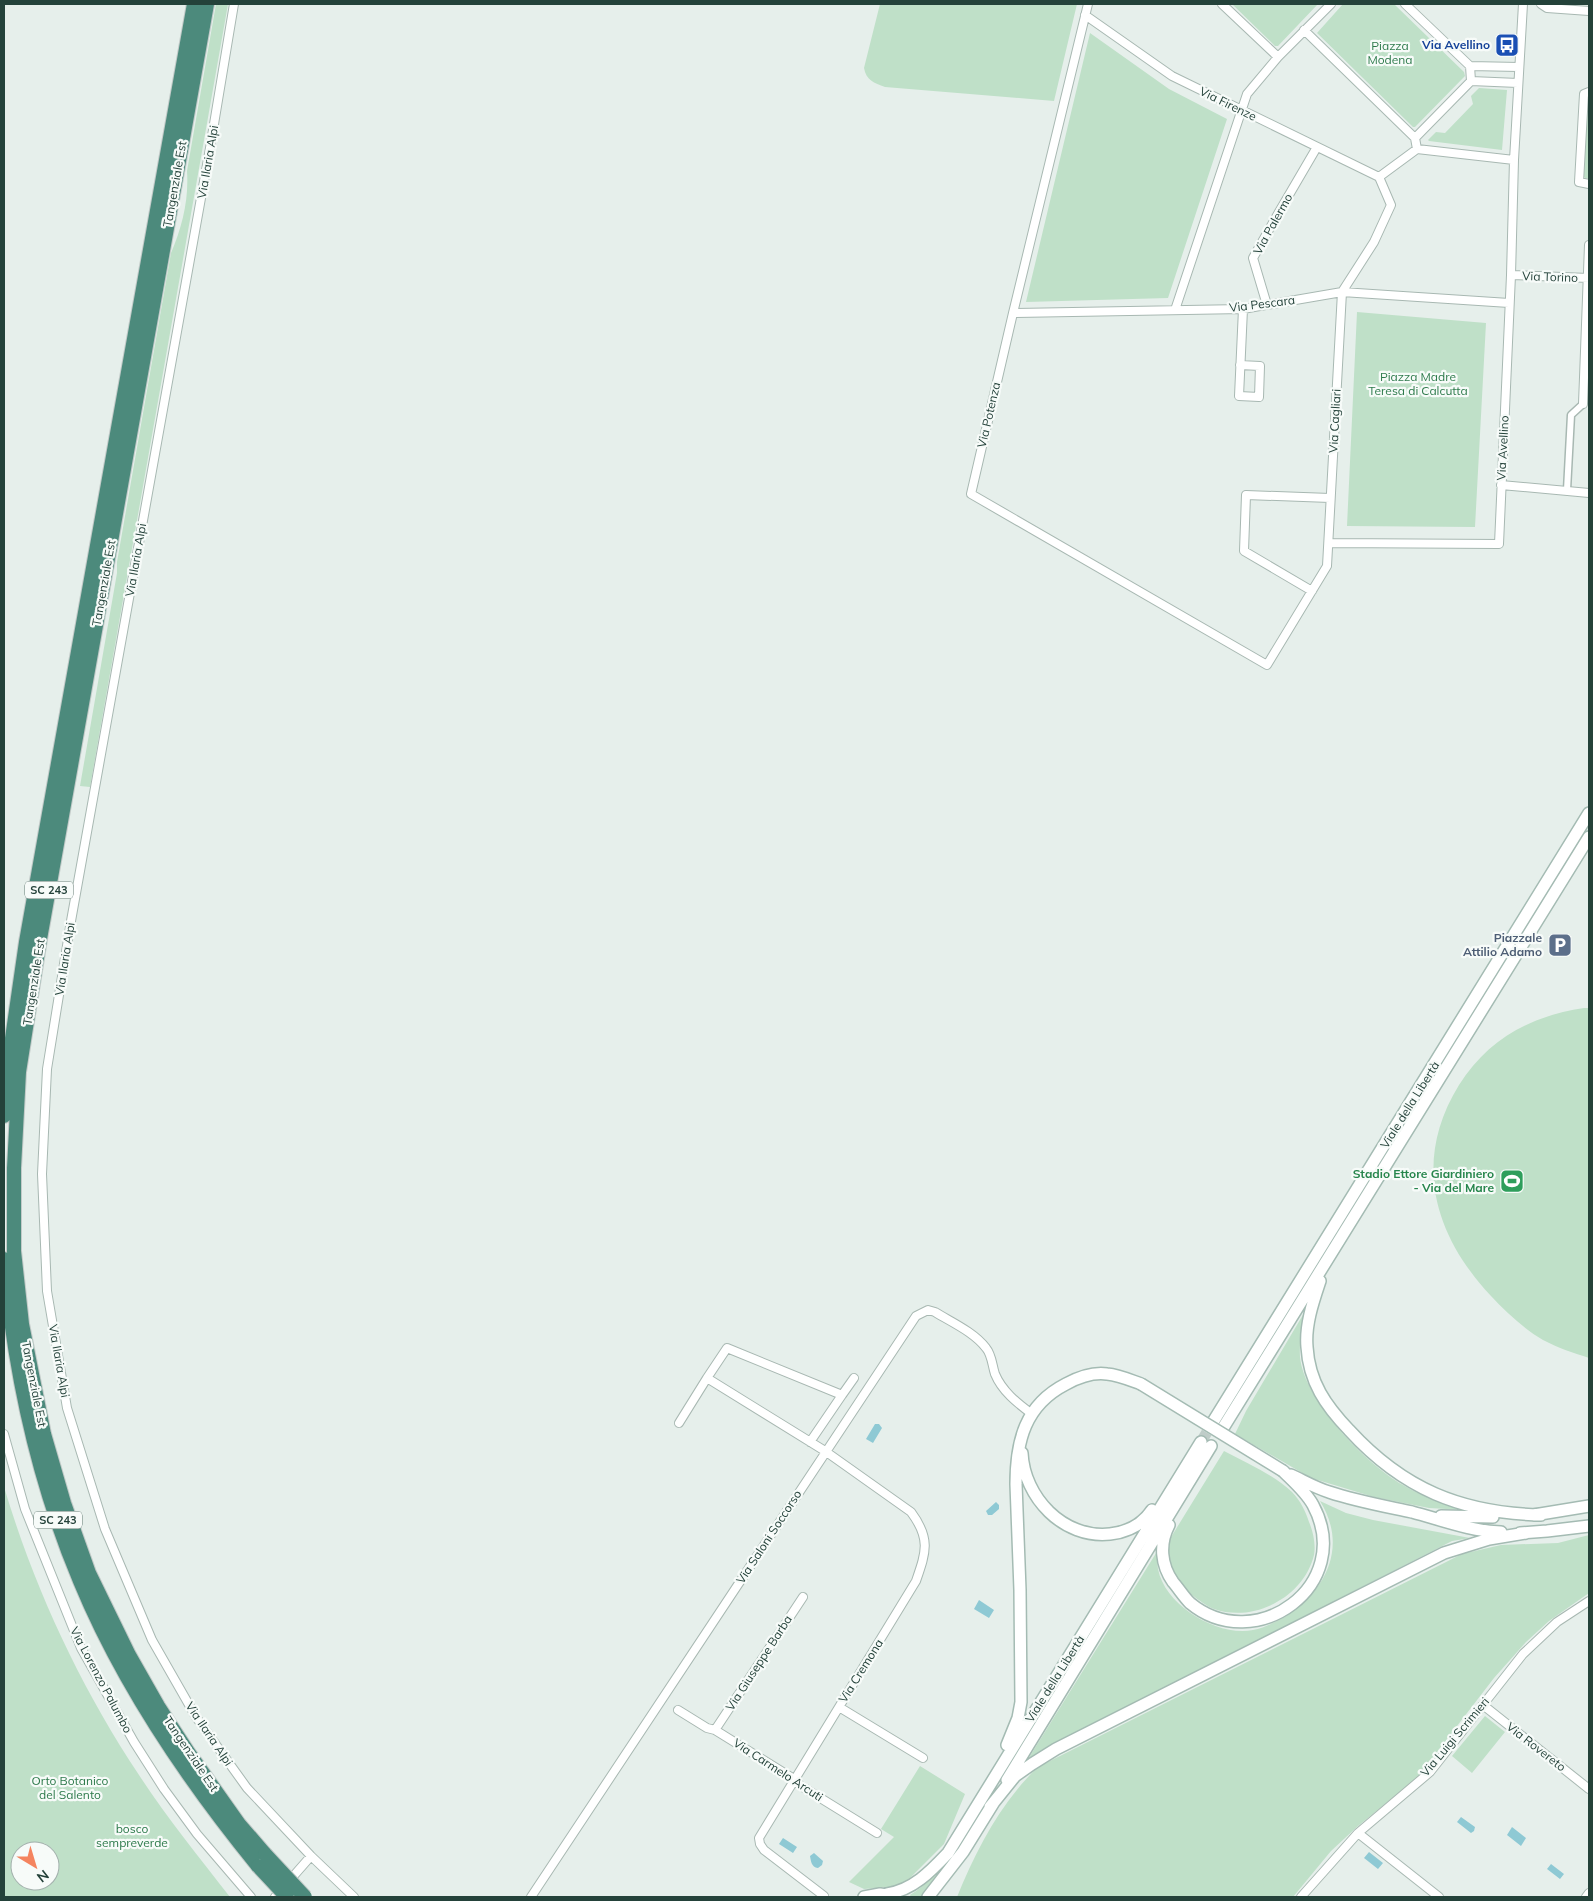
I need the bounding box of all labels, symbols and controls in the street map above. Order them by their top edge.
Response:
bus stop icon: Via Avellino [1494,32,1520,58]
place label: Via Avellino [1421,37,1490,52]
park label: Piazza Modena [1367,38,1413,67]
street label: Via Firenze [1197,83,1259,124]
street label: Via Ilaria Alpi [194,124,221,200]
street label: Tangenziale Est [160,140,189,228]
street label: Via Palermo [1250,191,1296,257]
street label: Via Torino [1522,268,1578,285]
street label: Via Pescara [1228,292,1296,315]
park label: Piazza Madre Teresa di Calcutta [1368,369,1468,398]
street label: Via Potenza [974,381,1003,449]
street label: Via Cagliari [1325,388,1344,453]
street label: Via Avellino [1493,415,1512,481]
street label: Via Ilaria Alpi [122,522,149,598]
street label: Tangenziale Est [89,539,118,627]
road number: SC 243 [25,882,73,898]
street label: Via Ilaria Alpi [51,921,78,997]
place label: Piazzale Attilio Adamo [1463,930,1542,959]
parking icon: Piazzale Attilio Adamo [1547,932,1573,958]
street label: Tangenziale Est [19,938,48,1026]
street label: Viale della Libertà [1377,1058,1442,1151]
place label: Stadio Ettore Giardiniero - Via del Mare [1353,1166,1494,1195]
sports icon: Stadio Ettore Giardiniero - Via del Mare [1499,1168,1525,1194]
street label: Via Ilaria Alpi [46,1323,73,1399]
street label: Tangenziale Est [19,1340,50,1428]
street label: Via Saloni Soccorso [733,1487,805,1586]
road number: SC 243 [34,1512,82,1528]
street label: Via Giuseppe Barba [722,1612,795,1713]
street label: Via Lorenzo Palumbo [67,1624,136,1735]
street label: Viale della Libertà [1022,1632,1087,1725]
street label: Via Cremona [835,1636,886,1705]
street label: Via Luigi Scrimieri [1417,1694,1492,1779]
street label: Via Ilaria Alpi [183,1699,236,1769]
street label: Tangenziale Est [161,1713,222,1794]
street label: Via Rovereto [1504,1719,1569,1774]
street label: Via Carmelo Arcuti [731,1735,826,1804]
park label: Orto Botanico del Salento [32,1773,109,1802]
park label: bosco sempreverde [96,1821,168,1850]
north arrow [10,1841,60,1891]
text: N [33,1866,53,1887]

